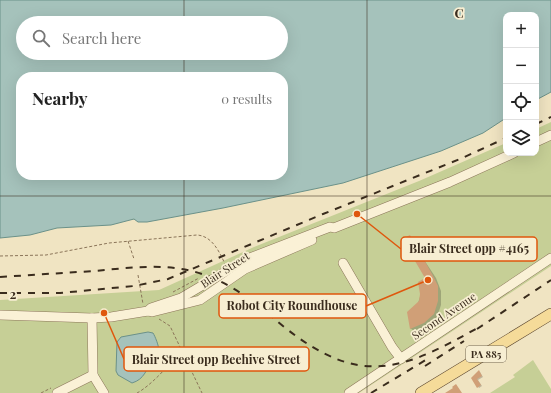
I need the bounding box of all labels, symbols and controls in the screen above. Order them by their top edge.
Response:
text: C [454,4,464,21]
map controls [503,12,539,156]
button: + [503,12,539,48]
search box [16,16,288,60]
icon: search [30,27,52,49]
text: Search here [62,28,141,48]
button: − [503,48,539,84]
button: locate [503,84,539,120]
text: Nearby [32,87,87,109]
text: 0 results [221,90,272,107]
button: layers [503,120,539,156]
callout: Blair Street opp #4165 [401,237,537,261]
text: Blair Street opp #4165 [409,240,529,256]
street label: Blair Street [197,248,252,291]
text: 2 [10,285,17,302]
street label: Second Avenue [409,288,479,343]
callout: Robot City Roundhouse [219,294,366,318]
text: Robot City Roundhouse [227,297,357,313]
road number: PA 885 [466,346,506,362]
callout: Blair Street opp Beehive Street [124,347,309,371]
text: Blair Street opp Beehive Street [132,351,301,367]

